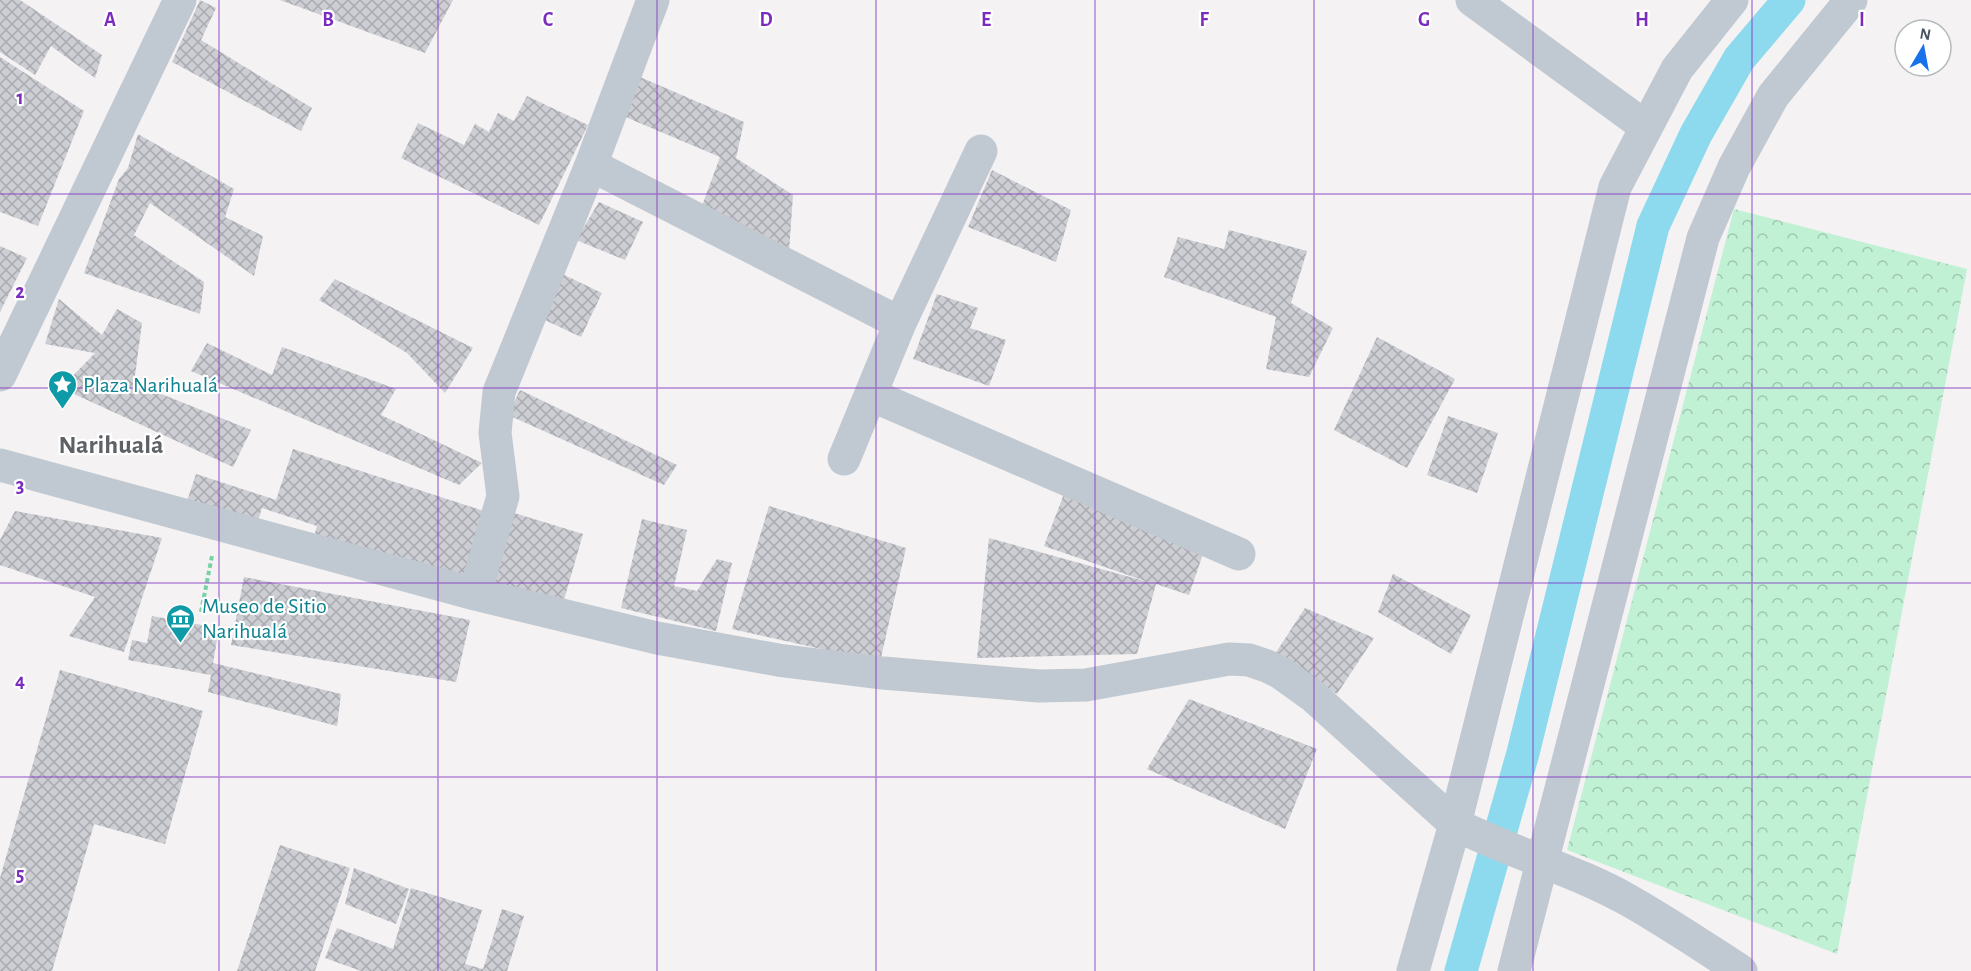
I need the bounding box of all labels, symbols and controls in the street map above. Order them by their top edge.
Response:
text: A [104,10,116,30]
text: B [322,10,334,30]
text: C [543,10,554,30]
text: D [759,10,773,30]
text: E [981,10,991,30]
text: F [1199,10,1209,30]
text: G [1418,10,1430,30]
text: H [1635,10,1649,30]
text: I [1859,10,1865,30]
north arrow [1893,18,1953,78]
text: N [1919,25,1932,43]
text: 1 [16,88,24,108]
text: 2 [15,282,25,302]
place icon: Plaza Narihualá [46,368,78,410]
place label: Plaza Narihualá [83,374,218,396]
district label: Narihualá [58,432,164,458]
text: 3 [16,476,24,496]
place label: Museo de Sitio Narihualá [202,595,327,642]
museum icon: Museo de Sitio Narihualá [165,602,197,644]
text: 4 [15,671,25,691]
text: 5 [16,865,24,885]

